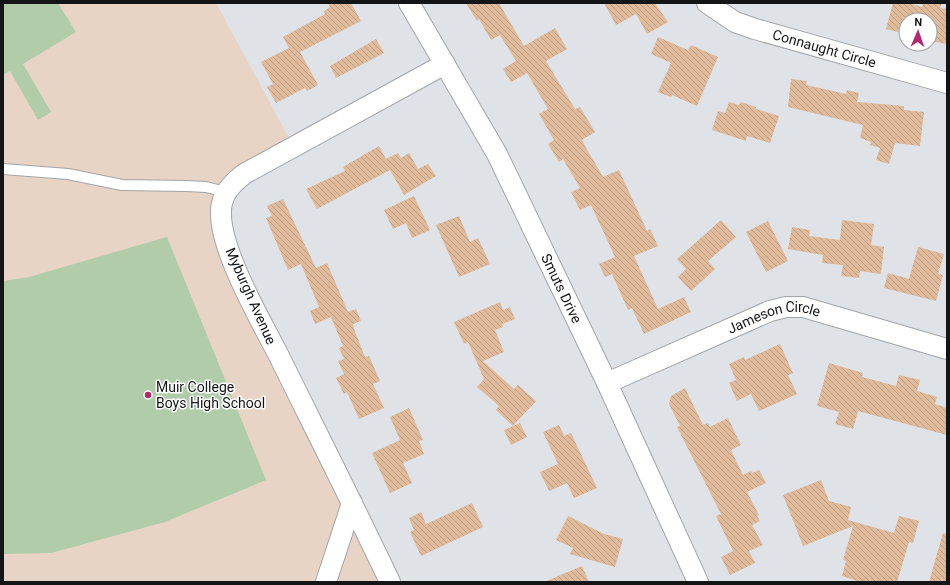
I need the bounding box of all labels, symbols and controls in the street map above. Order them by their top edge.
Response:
north arrow [898,12,938,52]
text: N [914,16,923,29]
street label: Connaught Circle [771,26,878,71]
street label: Myburgh Avenue [223,245,279,347]
street label: Smuts Drive [538,251,585,326]
street label: Jameson Circle [725,299,822,337]
place label: Muir College Boys High School [156,379,265,411]
marker: Muir College Boys High School [143,390,153,400]

